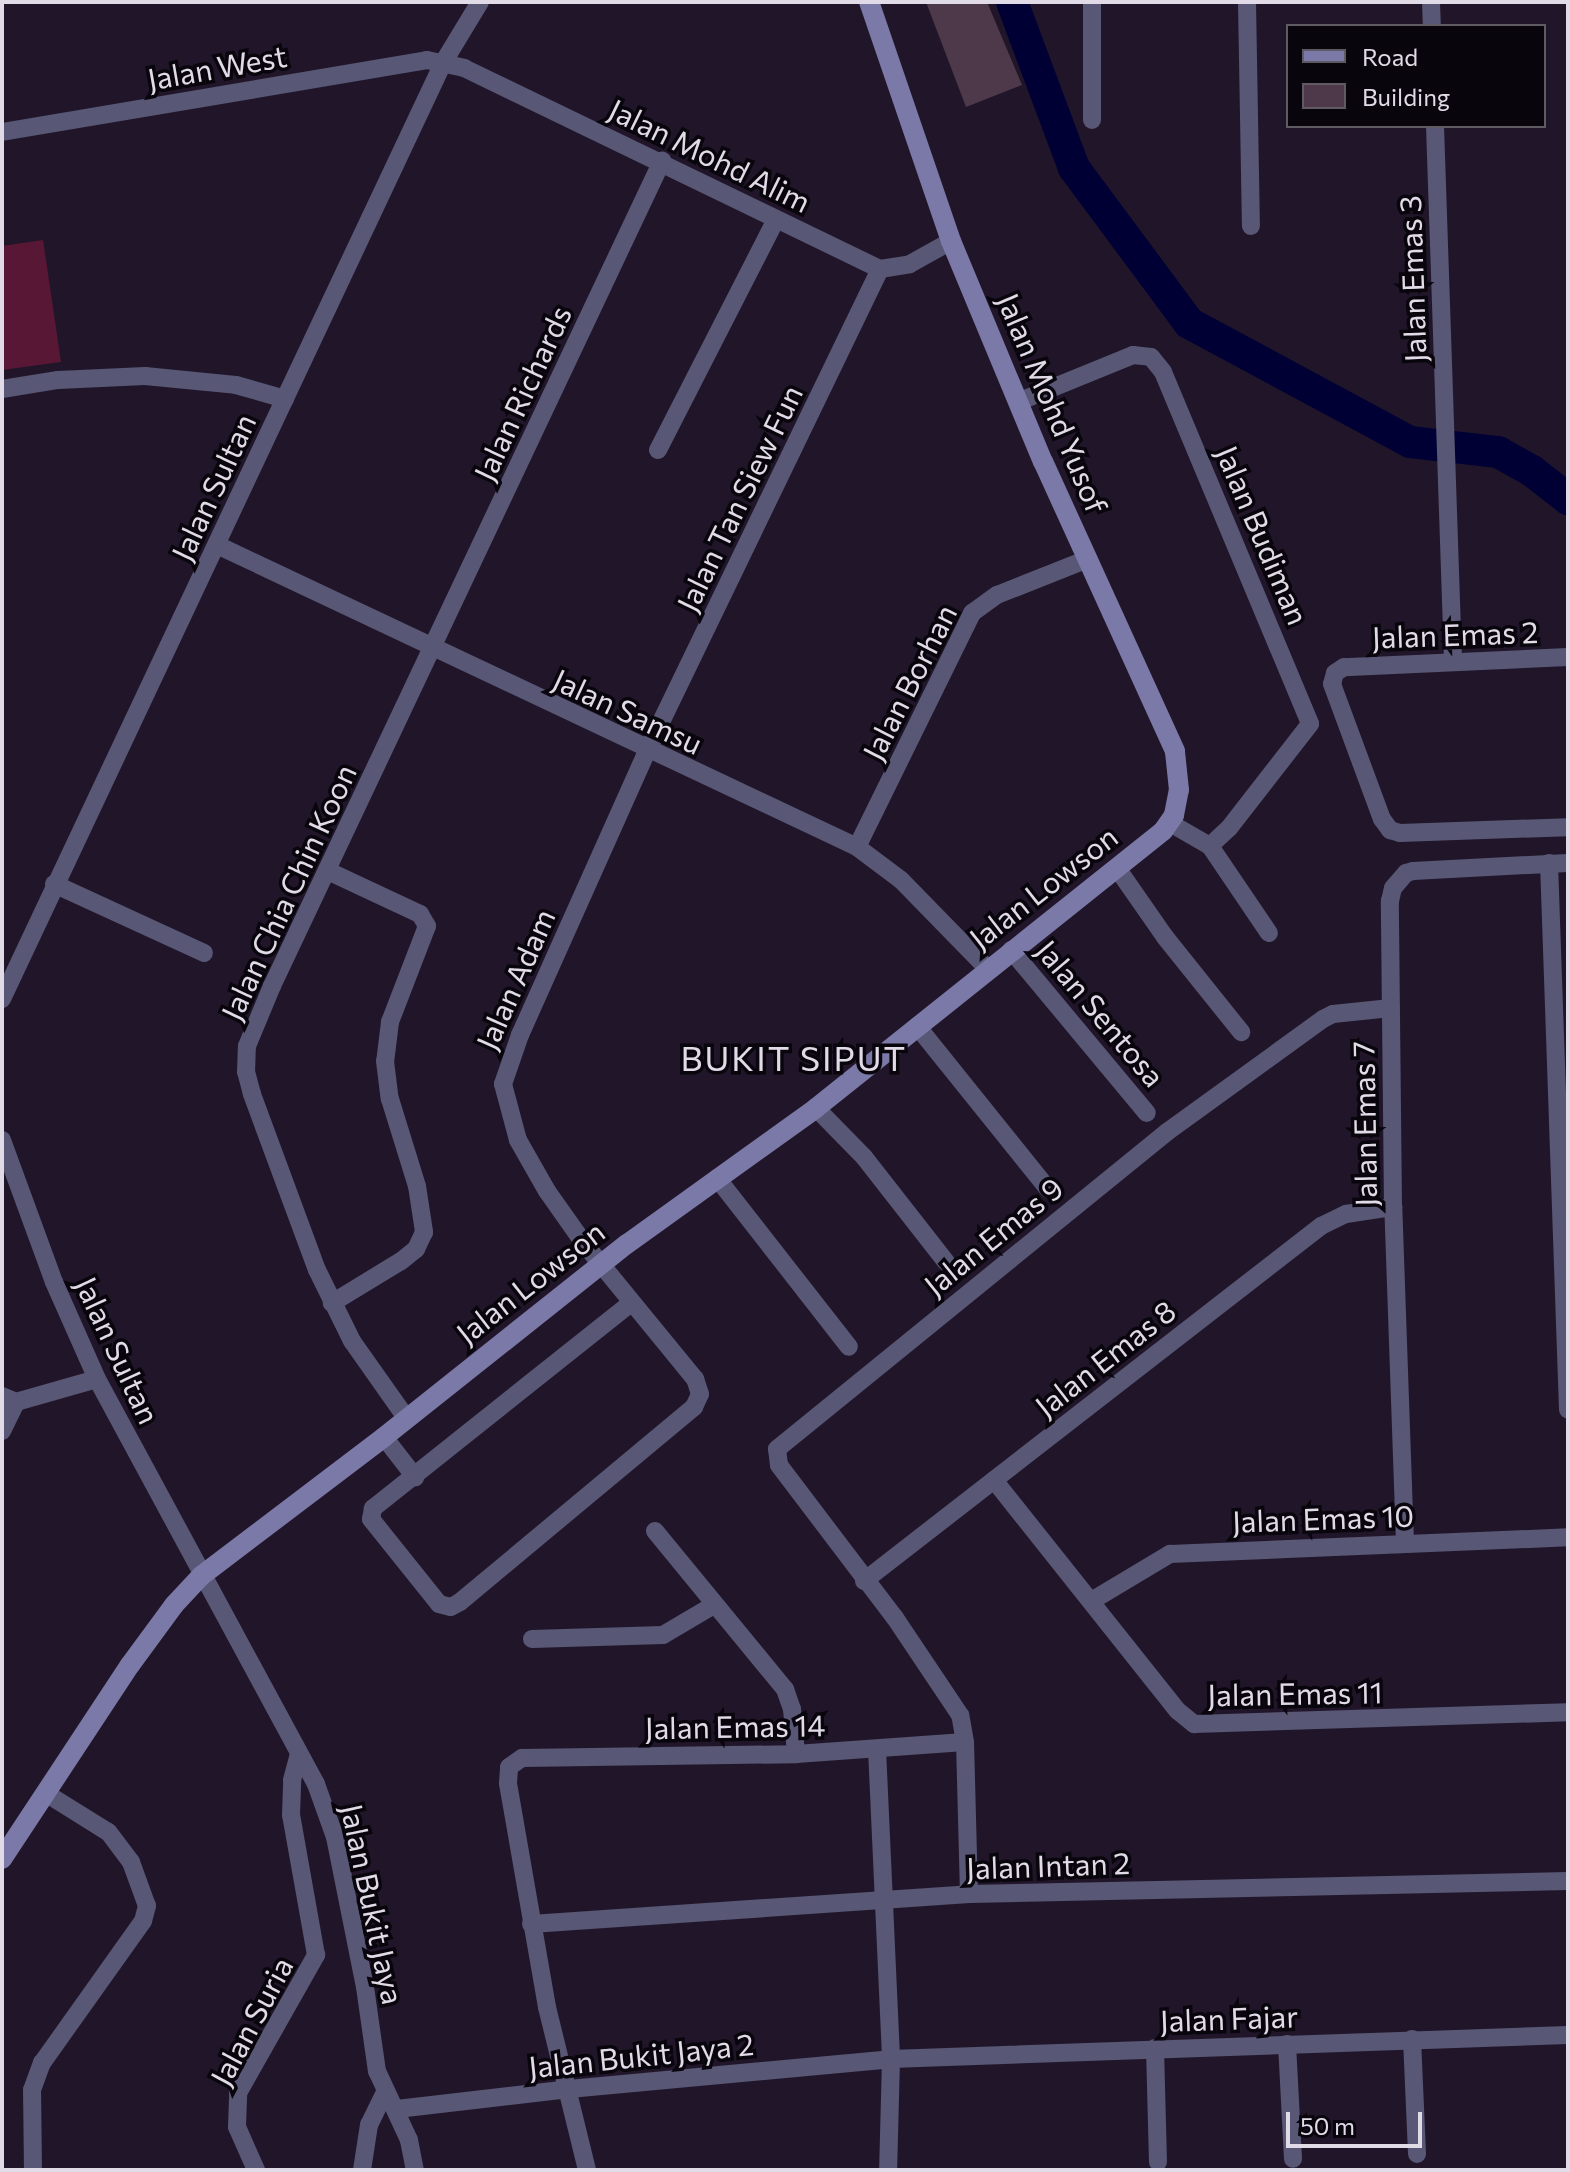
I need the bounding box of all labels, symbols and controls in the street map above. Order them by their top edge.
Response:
legend [1286,24,1546,128]
street label: Jalan West [145,37,289,97]
text: Road [1362,42,1418,71]
text: Building [1362,82,1450,111]
street label: Jalan Mohd Alim [603,91,817,219]
street label: Jalan Emas 3 [1391,195,1433,363]
street label: Jalan Mohd Yusof [990,288,1116,518]
street label: Jalan Richards [466,300,578,486]
street label: Jalan Tan Siew Fun [669,379,809,617]
street label: Jalan Sultan [163,408,263,566]
street label: Jalan Budiman [1209,440,1317,630]
street label: Jalan Borhan [854,598,964,766]
street label: Jalan Emas 2 [1371,613,1539,655]
street label: Jalan Samsu [548,661,708,761]
street label: Jalan Chia Chin Koon [213,758,363,1026]
street label: Jalan Lowson [962,818,1124,956]
street label: Jalan Adam [468,903,562,1055]
street label: Jalan Sentosa [1029,932,1173,1094]
district label: BUKIT SIPUT [681,1038,907,1078]
street label: Jalan Emas 7 [1345,1041,1383,1207]
street label: Jalan Emas 9 [916,1169,1070,1303]
street label: Jalan Lowson [449,1213,611,1351]
street label: Jalan Sultan [68,1271,168,1429]
street label: Jalan Emas 8 [1028,1292,1182,1424]
street label: Jalan Emas 10 [1231,1497,1415,1539]
street label: Jalan Emas 11 [1207,1673,1383,1713]
street label: Jalan Emas 14 [644,1706,826,1746]
street label: Jalan Bukit Jaya [334,1801,412,2007]
street label: Jalan Intan 2 [966,1844,1130,1886]
street label: Jalan Suria [202,1951,300,2091]
street label: Jalan Fajar [1159,1998,1299,2038]
street label: Jalan Bukit Jaya 2 [527,2025,755,2085]
scale bar [1290,2096,1426,2146]
text: 50 m [1300,2111,1355,2140]

